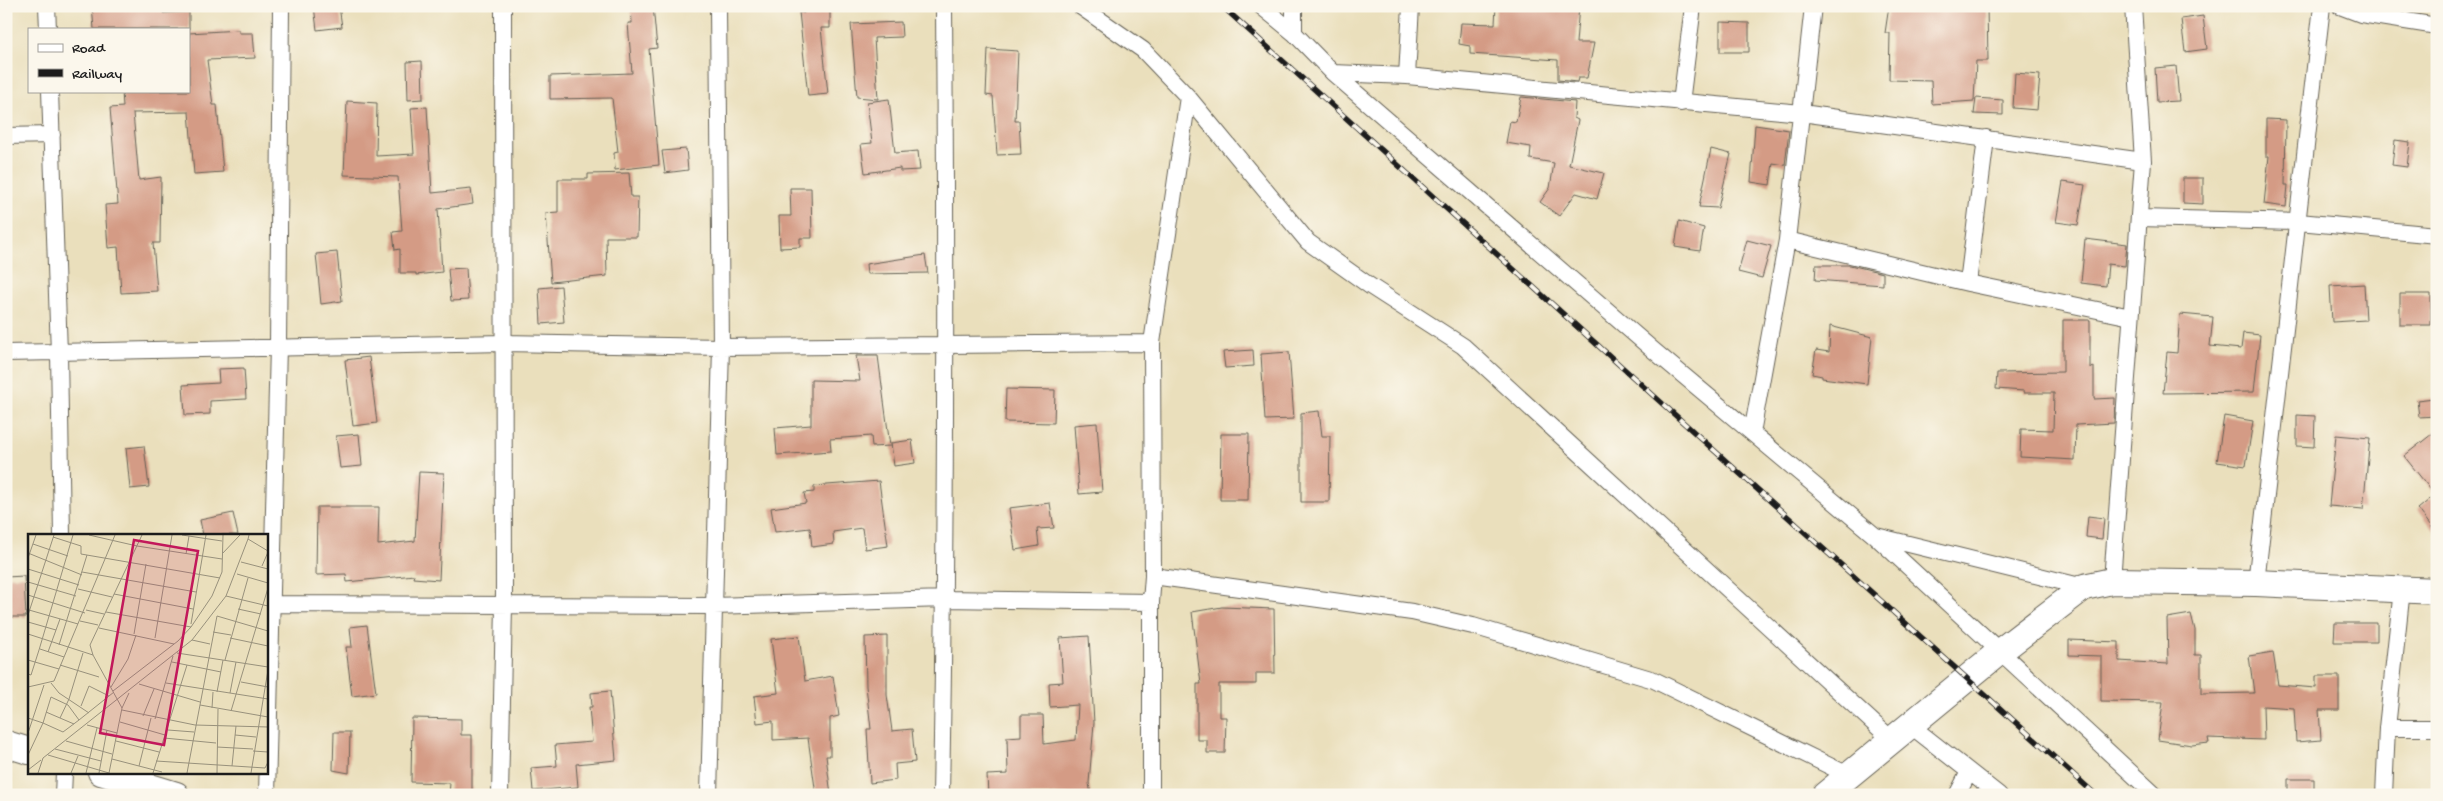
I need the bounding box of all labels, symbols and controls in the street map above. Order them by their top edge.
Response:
legend [28,28,190,92]
text: Road [72,40,106,58]
text: Railway [72,66,123,84]
inset map [28,534,268,774]

